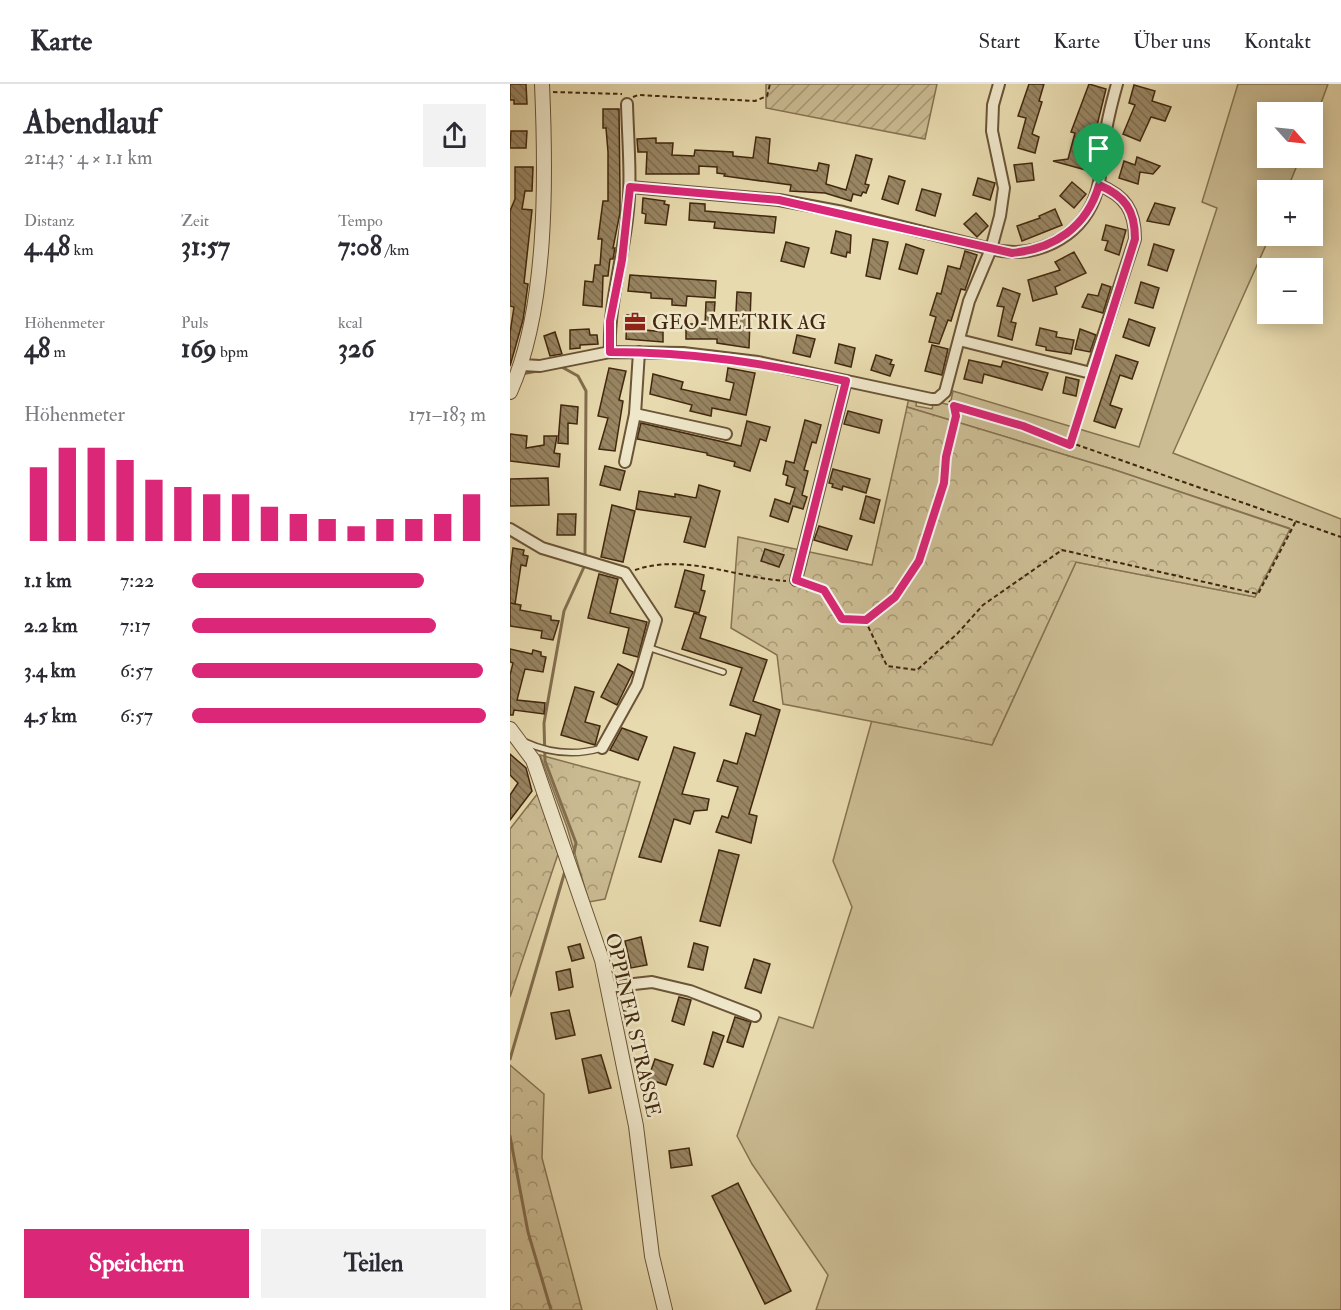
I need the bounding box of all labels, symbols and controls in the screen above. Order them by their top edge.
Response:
text: Karte [30,24,92,59]
text: Start [978,28,1020,55]
text: Karte [1053,28,1100,55]
text: Über uns [1133,28,1211,55]
text: Kontakt [1244,28,1311,55]
text: Abendlauf [24,102,158,143]
north arrow [1257,102,1323,168]
map controls [1257,102,1323,324]
button: share [423,104,486,167]
pin [1073,123,1124,185]
icon: arrive [1082,132,1115,165]
text: 21:43 · 4 × 1.1 km [24,145,152,170]
button: + [1257,180,1323,246]
text: Distanz [24,211,75,231]
text: Zeit [181,211,209,231]
text: Tempo [338,211,383,231]
text: 4.48 [24,231,70,263]
text: 31:57 [181,231,230,263]
text: 7:08 [338,231,382,263]
text: km [70,240,94,260]
text: /km [382,240,409,260]
button: − [1257,258,1323,324]
office icon: GEO-METRIK AG [623,310,647,334]
place label: GEO-METRIK AG [652,310,827,335]
text: Höhenmeter [24,313,105,333]
text: Puls [181,313,208,333]
text: kcal [338,313,363,333]
text: 48 [24,333,50,365]
text: 169 [181,333,217,365]
text: 326 [338,333,374,365]
text: m [50,342,66,362]
text: bpm [217,342,248,362]
text: Höhenmeter [24,402,125,427]
text: 171–183 m [409,402,486,427]
text: 1.1 km [24,568,71,593]
text: 7:22 [120,568,154,593]
text: 2.2 km [24,613,77,638]
text: 7:17 [120,613,150,638]
text: 3.4 km [24,658,76,683]
text: 6:57 [120,658,153,683]
text: 4.5 km [24,703,77,728]
text: 6:57 [120,703,153,728]
street label: OPPINER STRASSE [600,931,666,1119]
button: Speichern [24,1229,249,1298]
button: Teilen [261,1229,486,1298]

